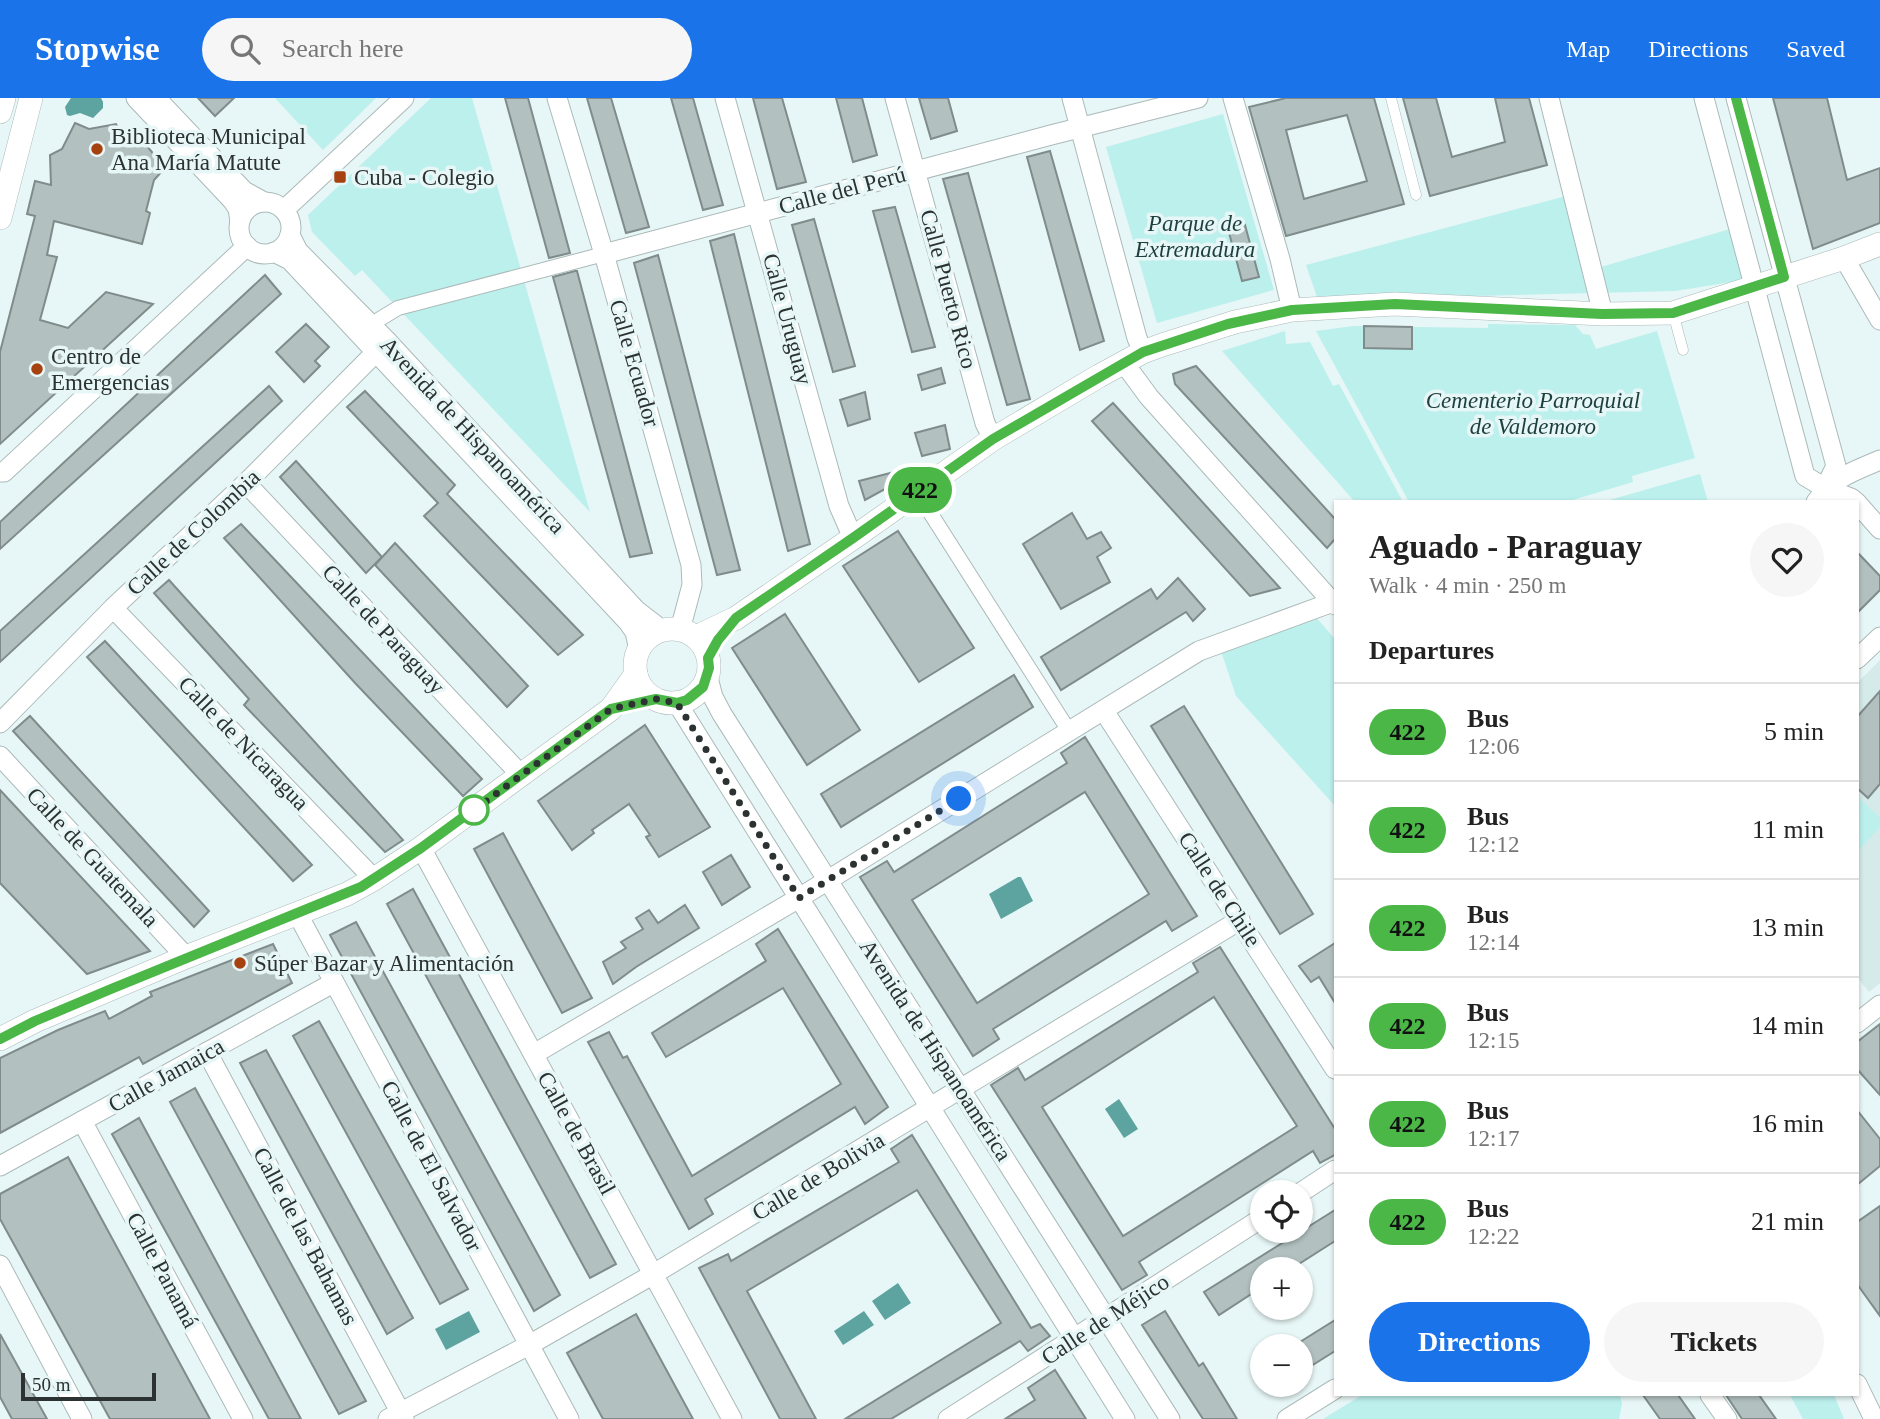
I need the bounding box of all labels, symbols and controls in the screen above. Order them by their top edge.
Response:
search box [202,18,692,81]
icon: search [226,30,264,68]
text: Stopwise [35,31,160,67]
text: Search here [282,34,404,63]
text: Map [1566,36,1610,62]
text: Directions [1648,36,1748,62]
text: Saved [1786,36,1845,62]
place label: Biblioteca Municipal Ana María Matute [111,124,306,175]
marker: Biblioteca Municipal Ana María Matute [89,141,105,157]
street label: Calle del Perú [776,161,909,219]
place label: Cuba - Colegio [354,165,495,190]
marker: Cuba - Colegio [332,169,348,185]
street label: Calle Puerto Rico [915,207,982,371]
park label: Parque de Extremadura [1134,211,1255,262]
street label: Calle Uruguay [758,251,817,388]
street label: Calle Ecuador [604,297,665,430]
street label: Avenida de Hispanoamérica [375,332,570,539]
place label: Centro de Emergencias [51,344,169,395]
marker: Centro de Emergencias [29,361,45,377]
park label: Cementerio Parroquial de Valdemoro [1426,388,1640,439]
street label: Calle de Colombia [122,464,265,600]
line badge: 422 [880,467,960,513]
text: 422 [902,477,938,503]
button: heart [1750,523,1824,597]
text: Aguado - Paraguay [1369,529,1642,565]
street label: Calle de Paraguay [317,560,450,699]
text: Walk · 4 min · 250 m [1369,573,1566,598]
text: Departures [1369,636,1494,665]
street label: Calle de Nicaragua [173,671,314,815]
text: Bus [1467,704,1509,733]
text: 5 min [1764,717,1824,746]
text: 422 [1390,719,1426,745]
text: 12:06 [1467,734,1519,759]
your location [941,781,976,816]
street label: Calle de Guatemala [22,782,164,932]
unlabelled marker [459,795,489,825]
text: Bus [1467,802,1509,831]
text: 11 min [1752,815,1824,844]
text: 422 [1390,817,1426,843]
street label: Calle de Chile [1173,827,1266,951]
text: 12:12 [1467,832,1519,857]
text: Bus [1467,900,1509,929]
text: 13 min [1751,913,1824,942]
text: 422 [1390,915,1426,941]
text: 12:14 [1467,930,1519,955]
street label: Avenida de Hispanoamérica [855,935,1017,1166]
place label: Súper Bazar y Alimentación [254,951,514,976]
marker: Súper Bazar y Alimentación [232,955,248,971]
text: Bus [1467,998,1509,1027]
text: 14 min [1751,1011,1824,1040]
text: 422 [1390,1013,1426,1039]
text: 12:15 [1467,1028,1519,1053]
street label: Calle Jamaica [104,1033,228,1117]
street label: Calle de Brasil [532,1067,621,1199]
street label: Calle de El Salvador [376,1077,487,1256]
text: Bus [1467,1096,1509,1125]
text: 16 min [1751,1109,1824,1138]
text: 422 [1390,1111,1426,1137]
text: 12:17 [1467,1126,1519,1151]
street label: Calle de Bolivia [748,1127,889,1226]
street label: Calle de las Bahamas [248,1143,363,1329]
map controls [1250,1180,1313,1397]
button: locate [1250,1180,1313,1243]
text: Bus [1467,1194,1509,1223]
text: 21 min [1751,1207,1824,1236]
street label: Calle Panamá [122,1208,203,1332]
text: 422 [1390,1209,1426,1235]
text: 12:22 [1467,1224,1519,1249]
button: + [1250,1257,1313,1320]
street label: Calle de Méjico [1037,1269,1174,1370]
button: Directions [1369,1302,1590,1382]
button: Tickets [1604,1302,1824,1382]
button: − [1250,1334,1313,1397]
scale bar [21,1370,156,1402]
text: 50 m [32,1374,71,1395]

